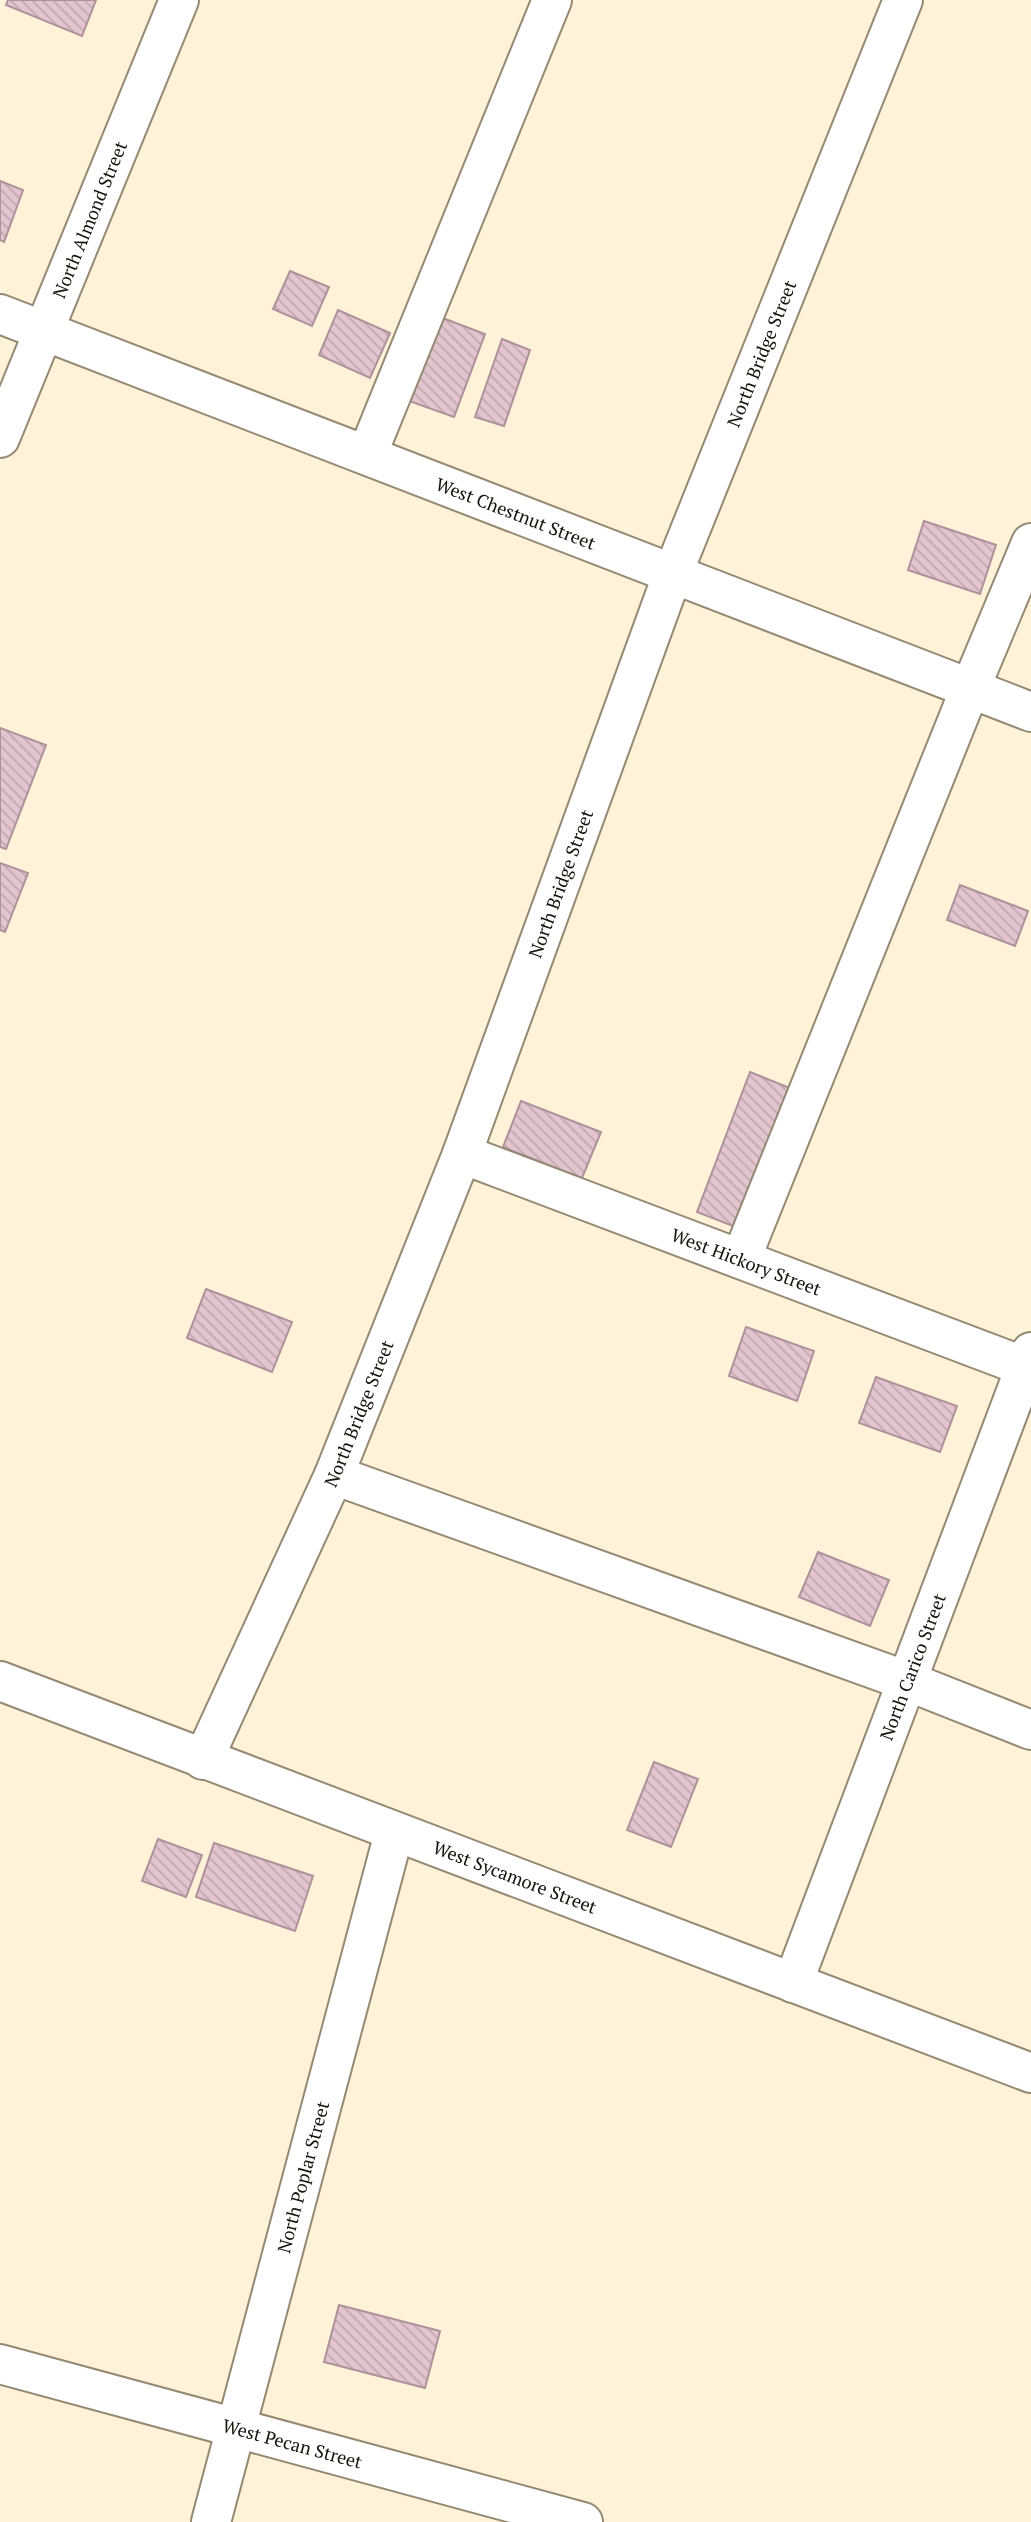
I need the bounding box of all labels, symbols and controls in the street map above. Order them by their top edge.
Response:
street label: North Almond Street [46,137,132,302]
street label: North Bridge Street [721,276,801,430]
street label: West Chestnut Street [433,471,600,555]
street label: North Bridge Street [522,806,598,961]
street label: West Hickory Street [668,1222,825,1301]
street label: North Bridge Street [318,1336,399,1491]
street label: North Carico Street [874,1590,951,1744]
street label: West Sycamore Street [430,1835,601,1919]
street label: North Poplar Street [271,2098,334,2255]
street label: West Pecan Street [220,2413,365,2474]

